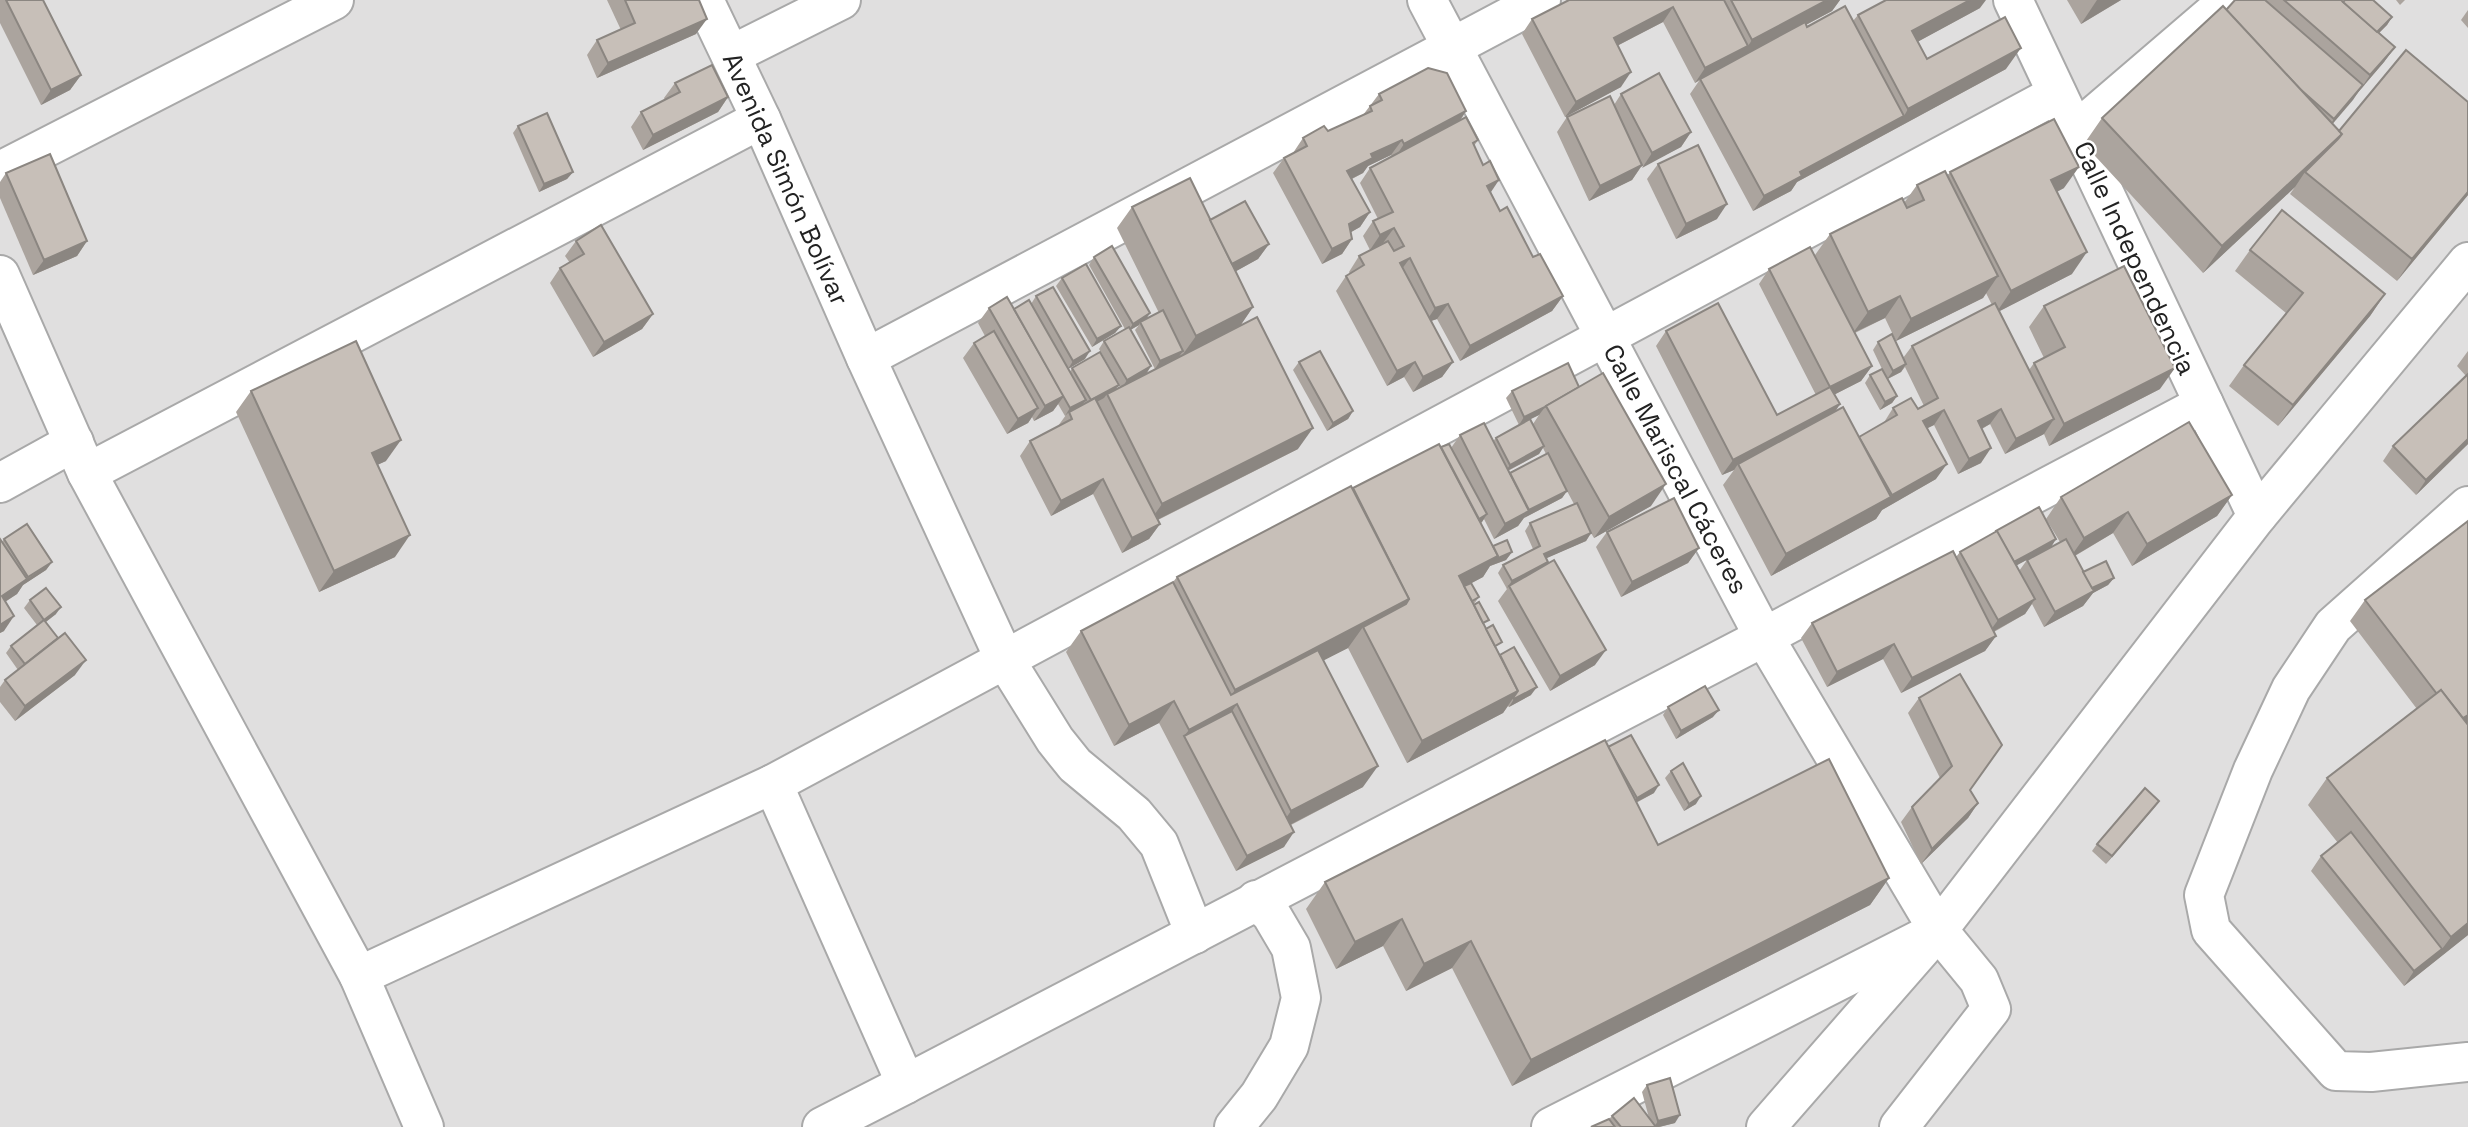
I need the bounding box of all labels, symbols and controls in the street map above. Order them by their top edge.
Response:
street label: Avenida Simón Bolívar [715,47,857,311]
street label: Calle Independencia [2066,136,2204,380]
street label: Calle Mariscal Cáceres [1596,338,1756,600]

